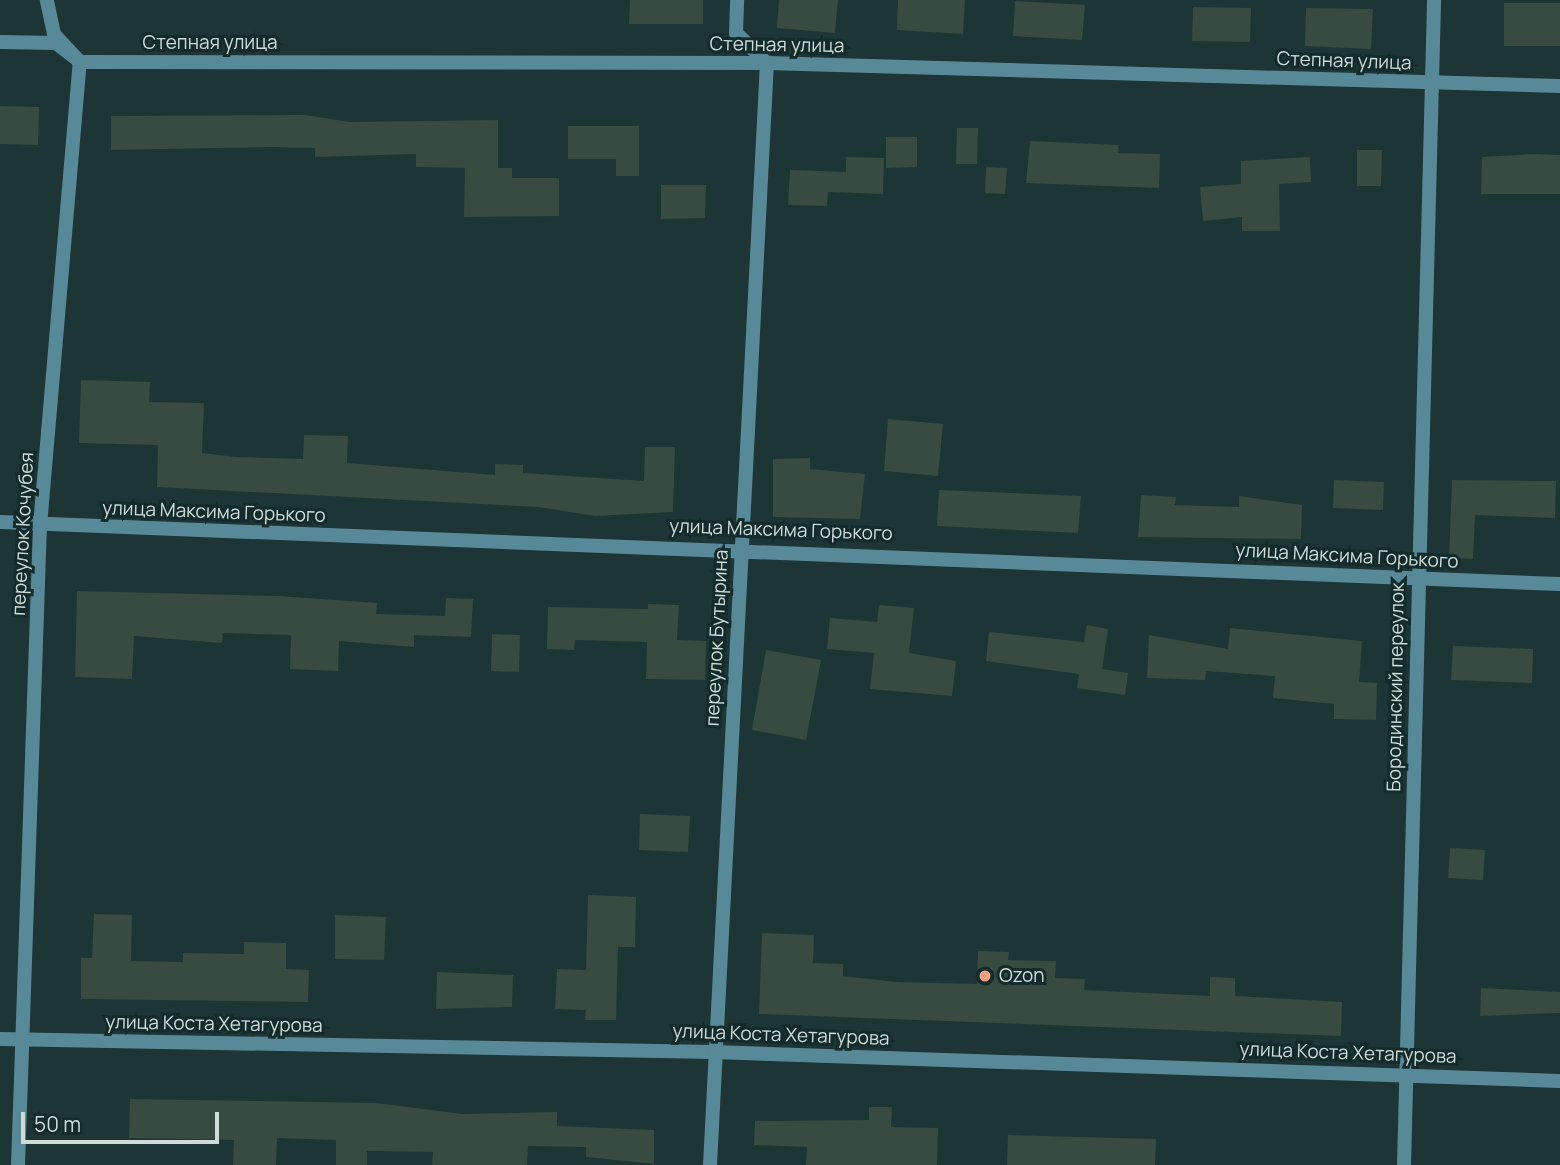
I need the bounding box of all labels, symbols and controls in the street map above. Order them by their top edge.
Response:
street label: Степная улица [143,32,277,54]
street label: Степная улица [709,32,845,58]
street label: Степная улица [1276,47,1412,75]
street label: переулок Кочубея [7,452,39,616]
street label: улица Максима Горького [102,497,326,527]
street label: улица Максима Горького [669,515,893,545]
street label: улица Максима Горького [1235,539,1459,573]
street label: переулок Бутырина [701,549,733,727]
street label: Бородинский переулок [1383,582,1409,792]
place label: Ozon [999,965,1045,987]
marker: Ozon [977,968,993,984]
street label: улица Коста Хетагурова [105,1011,323,1037]
street label: улица Коста Хетагурова [672,1020,890,1050]
street label: улица Коста Хетагурова [1239,1038,1457,1068]
scale bar [24,1098,222,1142]
text: 50 m [34,1110,81,1138]

